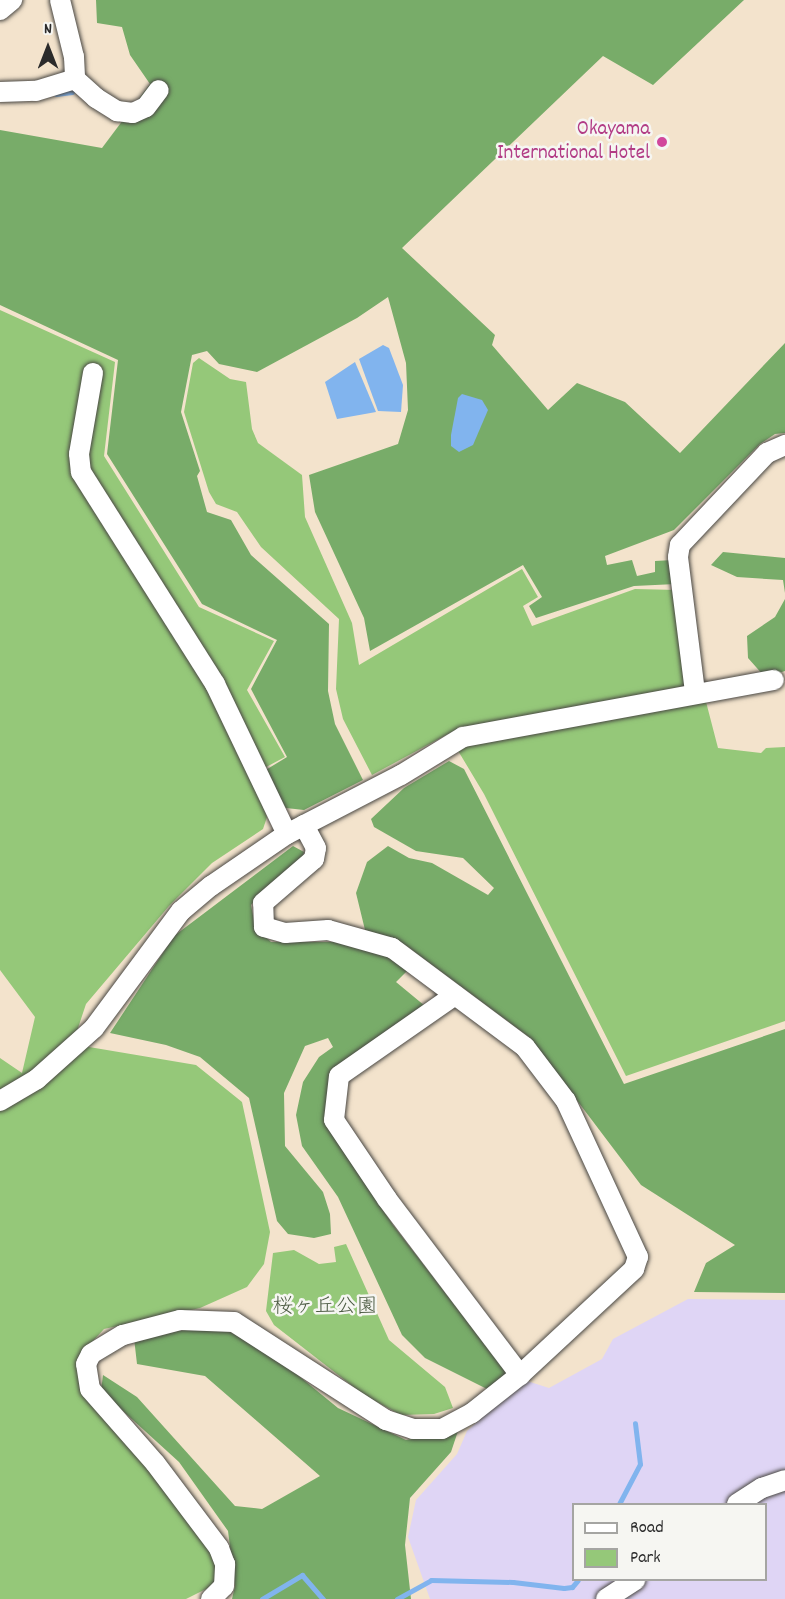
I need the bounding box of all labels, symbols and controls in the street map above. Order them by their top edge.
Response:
north arrow [18,18,78,78]
text: N [44,18,52,41]
place label: Okayama International Hotel [497,117,650,167]
marker: Okayama International Hotel [655,135,669,149]
park label: 桜ヶ丘公園 [273,1295,377,1321]
legend [572,1503,767,1581]
text: Road [630,1516,664,1541]
text: Park [630,1546,661,1571]

